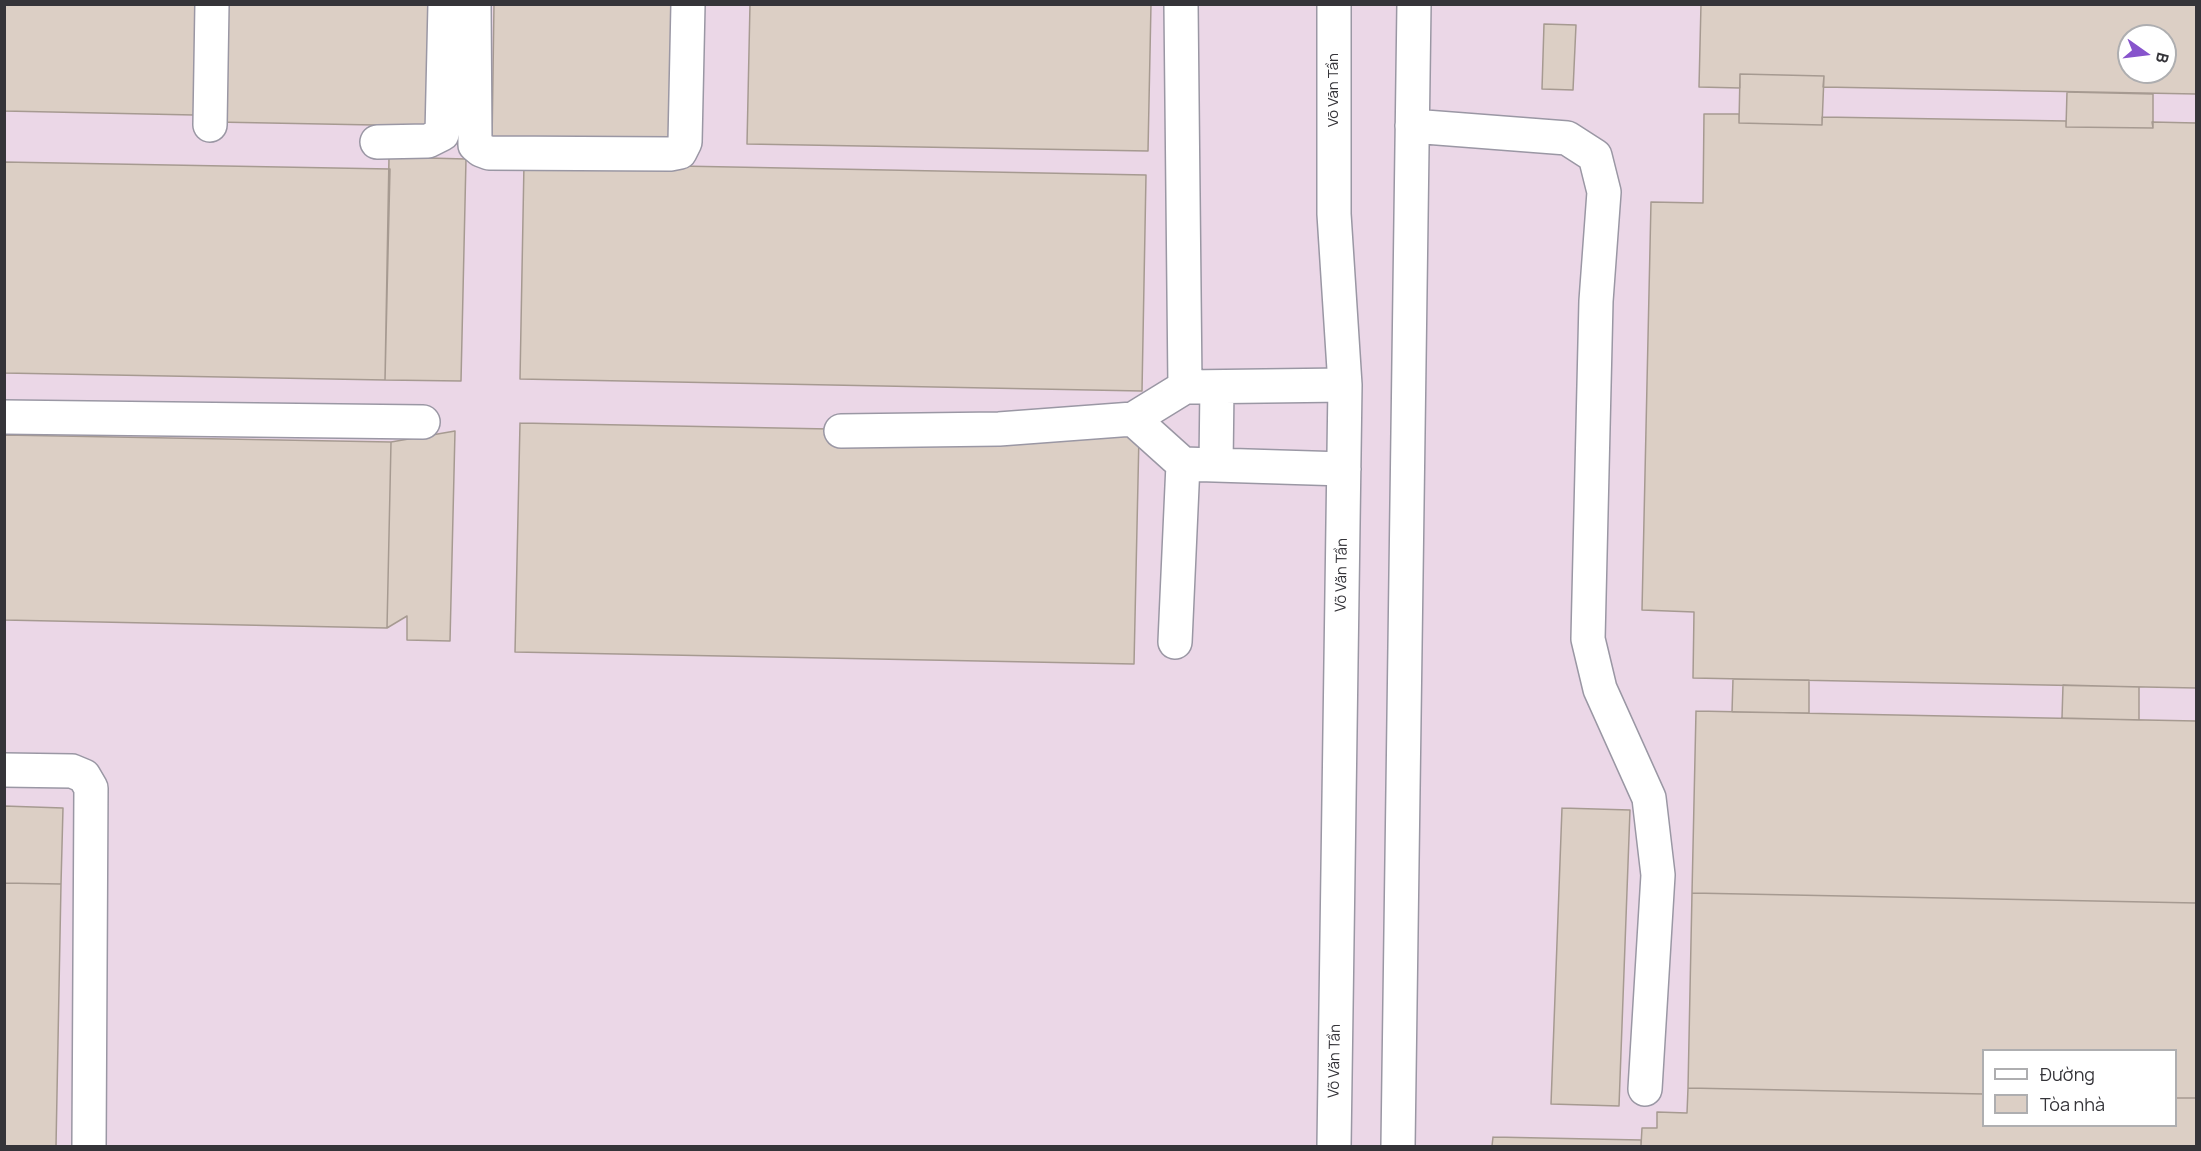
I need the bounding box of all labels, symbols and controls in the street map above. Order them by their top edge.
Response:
north arrow [2117,24,2177,84]
text: B [2151,50,2174,65]
street label: Võ Văn Tần [1325,53,1343,127]
street label: Võ Văn Tần [1332,538,1352,612]
street label: Võ Văn Tần [1325,1024,1345,1098]
legend [1982,1049,2177,1127]
text: Đường [2040,1062,2095,1086]
text: Tòa nhà [2040,1092,2105,1116]

